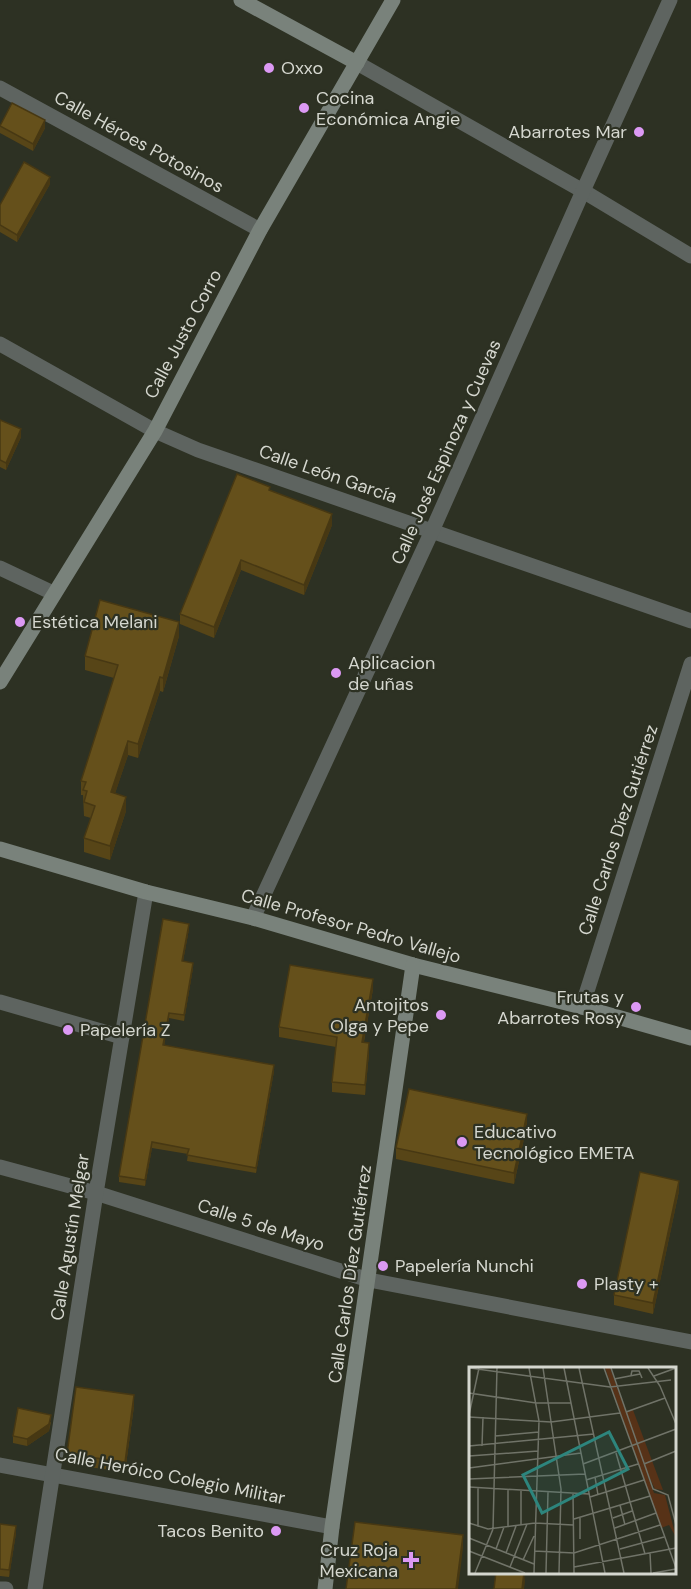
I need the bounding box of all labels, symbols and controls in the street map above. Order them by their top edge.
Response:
place label: Oxxo [281,56,323,80]
marker: Oxxo [262,61,276,75]
street label: Calle Héroes Potosinos [50,85,228,199]
place label: Cocina Económica Angie [316,86,460,131]
marker: Cocina Económica Angie [297,101,311,115]
place label: Abarrotes Mar [508,120,627,144]
marker: Abarrotes Mar [632,125,646,139]
street label: Calle Justo Corro [139,265,227,403]
street label: Calle José Espinoza y Cuevas [385,336,507,568]
street label: Calle León García [256,439,400,509]
place label: Estética Melani [32,610,158,634]
marker: Estética Melani [13,615,27,629]
place label: Aplicacion de uñas [348,651,435,696]
marker: Aplicacion de uñas [329,666,343,680]
street label: Calle Carlos Díez Gutiérrez [573,722,663,938]
street label: Calle Profesor Pedro Vallejo [238,883,464,969]
place label: Frutas y Abarrotes Rosy [497,985,624,1030]
place label: Antojitos Olga y Pepe [330,993,429,1038]
marker: Frutas y Abarrotes Rosy [629,1000,643,1014]
marker: Antojitos Olga y Pepe [434,1008,448,1022]
place label: Papelería Z [80,1018,171,1042]
marker: Papelería Z [61,1023,75,1037]
place label: Educativo Tecnológico EMETA [474,1120,635,1165]
marker: Educativo Tecnológico EMETA [455,1135,469,1149]
street label: Calle Agustín Melgar [45,1151,95,1322]
street label: Calle Carlos Díez Gutiérrez [323,1163,377,1385]
street label: Calle 5 de Mayo [194,1193,328,1257]
place label: Papelería Nunchi [395,1254,534,1278]
marker: Papelería Nunchi [376,1259,390,1273]
place label: Plasty + [594,1272,659,1296]
marker: Plasty + [575,1277,589,1291]
inset map [469,1367,676,1574]
street label: Calle Heróico Colegio Militar [53,1442,288,1510]
place label: Tacos Benito [157,1519,264,1543]
marker: Tacos Benito [269,1524,283,1538]
place label: Cruz Roja Mexicana [320,1538,398,1583]
marker: Cruz Roja Mexicana [402,1551,420,1569]

